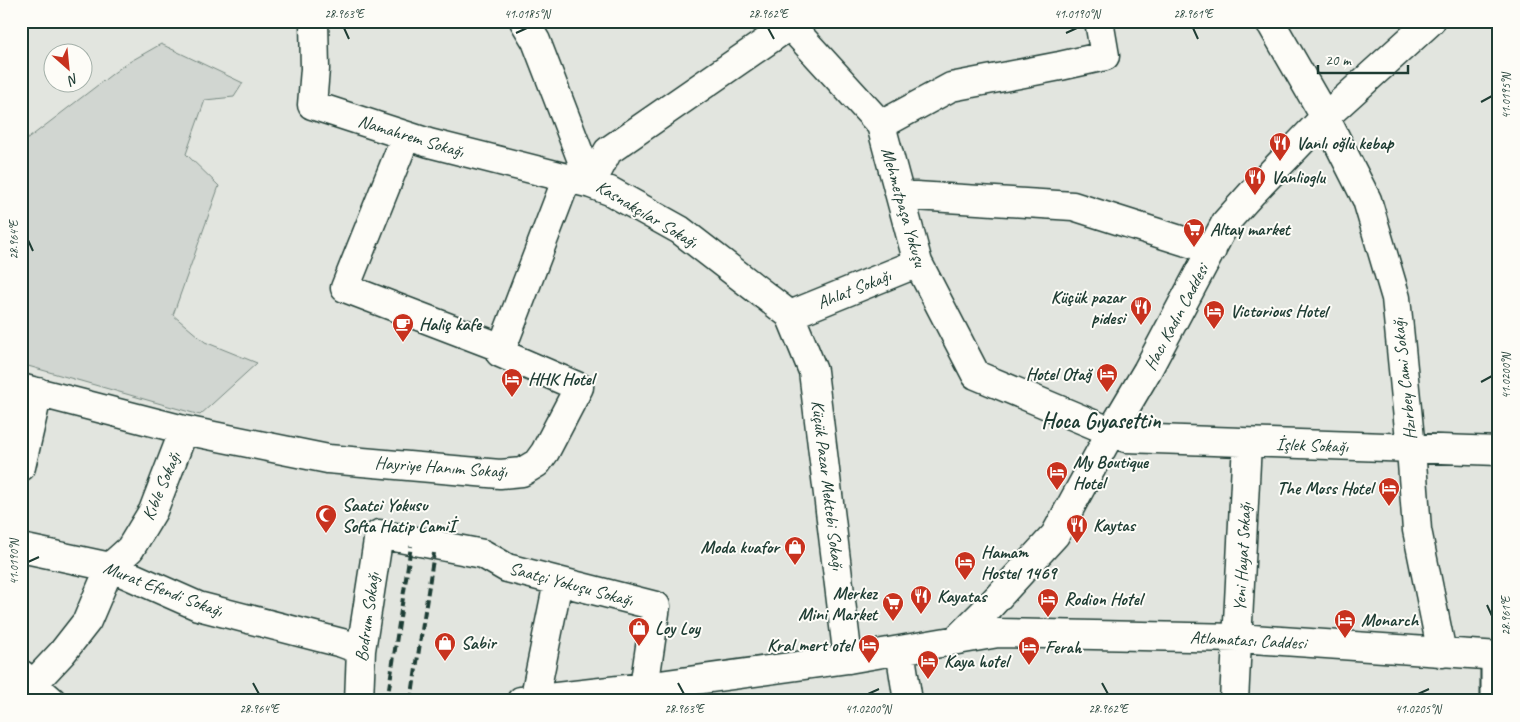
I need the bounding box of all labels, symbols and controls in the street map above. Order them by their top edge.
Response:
text: 28.963°E [324,6,365,22]
text: 41.0185°N [504,6,551,22]
text: 28.962°E [748,6,789,22]
text: 41.0190°N [1054,6,1101,22]
text: 28.961°E [1173,6,1214,22]
north arrow [42,42,92,92]
scale bar [1318,42,1408,74]
text: 20 m [1325,51,1352,70]
text: N [64,70,81,90]
text: 41.0195°N [1498,72,1514,119]
street label: Namahrem Sokağı [355,109,467,163]
restaurant icon: Vanlı oğlu kebap [1268,131,1292,162]
place label: Vanlı oğlu kebap [1296,132,1395,154]
street label: Mehmetpaşa Yokuşu [876,145,932,270]
restaurant icon: Vanlioglu [1243,165,1267,196]
place label: Vanlioglu [1271,166,1326,188]
street label: Kasnakçılar Sokağı [592,175,702,253]
supermarket icon: Altay market [1182,217,1206,248]
place label: Altay market [1210,218,1292,240]
text: 28.964°E [6,219,22,260]
street label: Hacı Kadın Caddesi [1139,258,1214,374]
street label: Ahlat Sokağı [814,264,895,314]
place label: Küçük pazar pidesi [1051,286,1128,329]
restaurant icon: Küçük pazar pidesi [1129,295,1153,326]
hotel icon: Victorious Hotel [1202,299,1226,330]
place label: Victorious Hotel [1230,300,1331,322]
cafe icon: Haliç kafe [391,312,415,343]
place label: Haliç kafe [419,313,483,335]
street label: Hzırbey Cami Sokağı [1387,316,1421,441]
text: 41.0200°N [1498,352,1514,399]
hotel icon: Hotel Otağ [1095,362,1119,393]
place label: Hotel Otağ [1026,363,1094,385]
hotel icon: HHK Hotel [500,367,524,398]
place label: HHK Hotel [528,368,598,390]
street label: Küçük Pazar Mektebi Sokağı [807,399,849,572]
district label: Hoca Gıyasettin [1041,407,1162,435]
street label: İşlek Sokağı [1276,433,1349,457]
street label: Kıble Sokağı [137,448,185,524]
street label: Hayriye Hanım Sokağı [374,451,508,483]
place label: My Boutique Hotel [1073,451,1150,494]
hotel icon: My Boutique Hotel [1045,460,1069,491]
hotel icon: The Moss Hotel [1377,476,1401,507]
place label: The Moss Hotel [1277,477,1377,499]
place label: Saatci Yokusu Softa Hatip Camiİ [342,494,460,537]
street label: Yeni Hayat Sokağı [1228,501,1256,612]
mosque icon: Saatci Yokusu Softa Hatip Camiİ [314,503,338,534]
restaurant icon: Kaytas [1065,513,1089,544]
place label: Kaytas [1093,514,1137,536]
shop icon: Moda kuafor [783,535,807,566]
place label: Moda kuafor [701,536,782,558]
text: 41.0190°N [6,538,22,585]
place label: Hamam Hostel 1469 [981,541,1058,584]
hotel icon: Hamam Hostel 1469 [953,550,977,581]
street label: Murat Efendi Sokağı [100,556,226,622]
street label: Saatçi Yokuşu Sokağı [507,557,636,611]
street label: Bodrum Sokağı [350,570,384,663]
place label: Merkez Mini Market [798,582,879,625]
restaurant icon: Kayatas [909,584,933,615]
place label: Kayatas [937,585,988,607]
hotel icon: Rodion Hotel [1036,587,1060,618]
place label: Rodion Hotel [1064,588,1146,610]
supermarket icon: Merkez Mini Market [881,591,905,622]
text: 28.961°E [1498,595,1514,636]
hotel icon: Monarch [1333,608,1357,639]
place label: Monarch [1361,609,1420,631]
shop icon: Loy Loy [627,616,651,647]
place label: Loy Loy [655,617,702,639]
street label: Atlamatası Caddesi [1189,626,1309,654]
shop icon: Sabir [433,631,457,662]
place label: Sabir [461,632,498,654]
hotel icon: Kral mert otel [857,633,881,664]
place label: Kral mert otel [767,634,857,656]
hotel icon: Ferah [1017,635,1041,666]
place label: Ferah [1045,636,1082,658]
hotel icon: Kaya hotel [916,649,940,680]
place label: Kaya hotel [944,650,1012,672]
text: 28.964°E [239,701,280,717]
text: 28.963°E [664,701,705,717]
text: 41.0200°N [845,701,892,717]
text: 28.962°E [1088,701,1129,717]
text: 41.0205°N [1395,701,1442,717]

